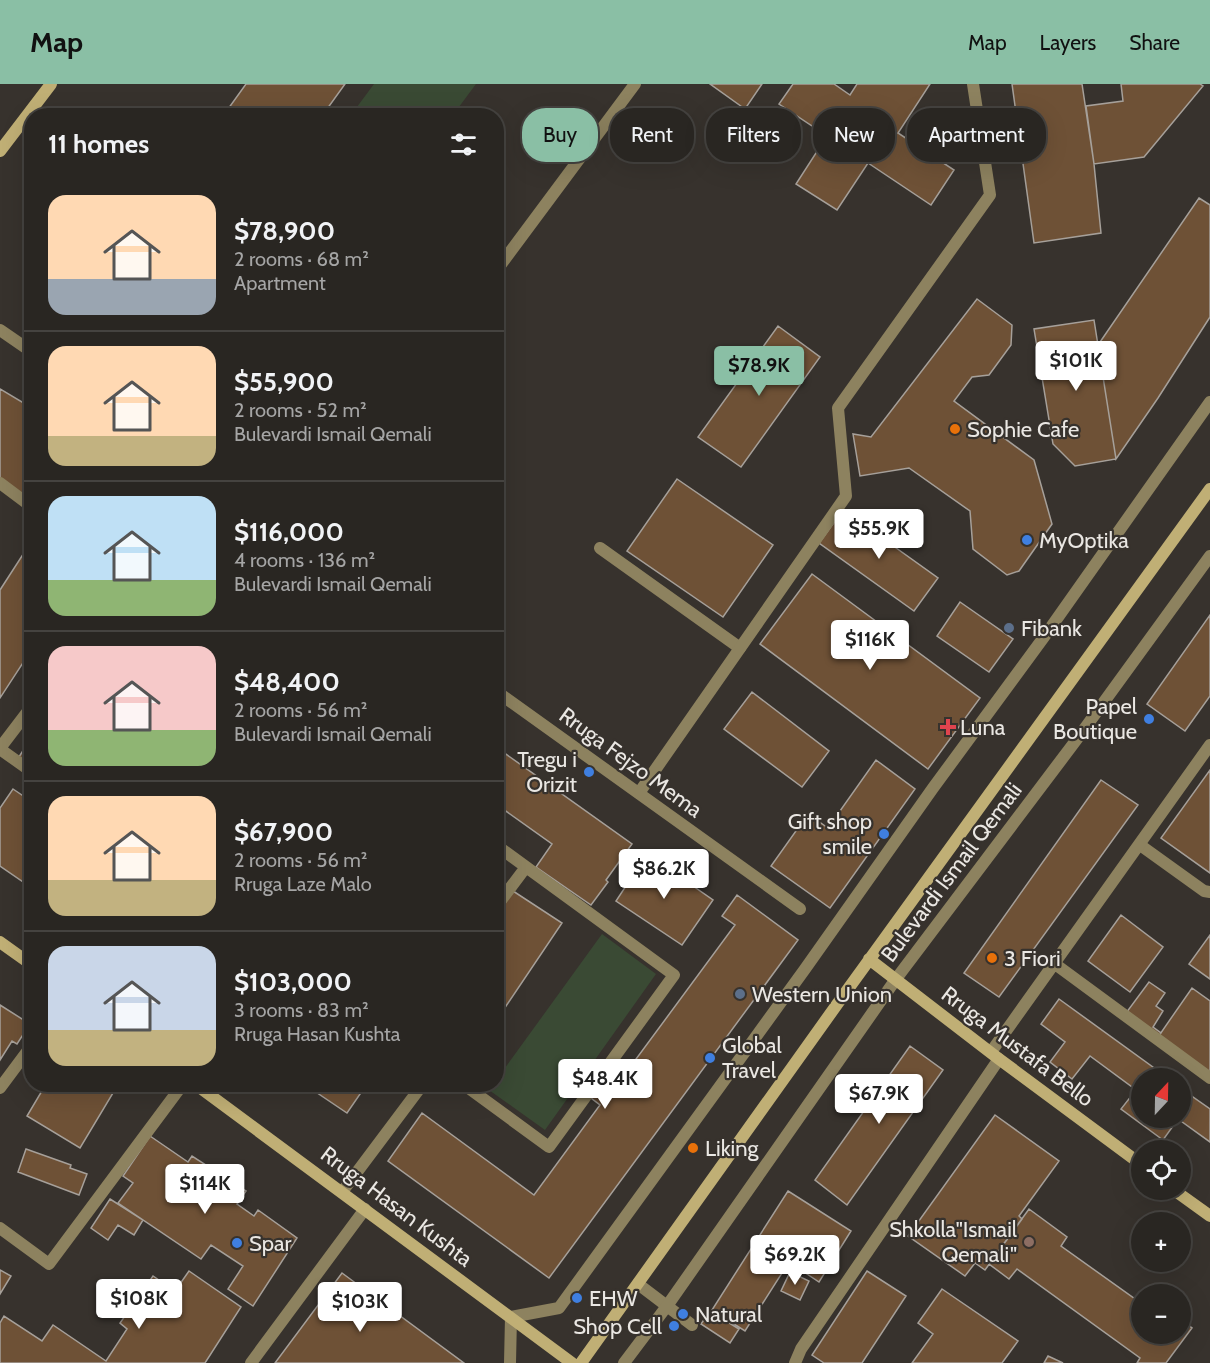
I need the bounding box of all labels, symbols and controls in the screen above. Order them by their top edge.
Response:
text: Map [30,25,83,59]
text: Map [968,30,1007,55]
text: Layers [1040,30,1096,55]
text: Share [1129,30,1180,55]
chip: Buy [522,108,598,162]
chip: Rent [610,108,694,162]
chip: Filters [706,108,801,162]
chip: New [813,108,895,162]
chip: Apartment [907,108,1046,162]
text: 11 homes [48,128,149,160]
icon: filters [447,128,480,161]
text: $78,900 [234,215,335,247]
icon: home [96,219,168,291]
text: 2 rooms · 68 m² [234,247,369,271]
text: Apartment [234,271,326,295]
pin: $101K [1034,341,1118,392]
pin: $78.9K [710,346,808,397]
text: $101K [1049,348,1103,372]
text: $78.9K [728,353,790,377]
text: $55,900 [234,366,334,398]
icon: home [96,370,168,442]
text: 2 rooms · 52 m² [234,398,367,422]
place label: Sophie Cafe [967,416,1079,443]
text: Bulevardi Ismail Qemali [234,422,432,446]
marker: Sophie Cafe [948,422,962,436]
pin: $55.9K [830,509,928,560]
text: $116,000 [234,516,344,548]
text: $55.9K [849,516,910,540]
icon: home [96,520,168,592]
place label: MyOptika [1039,527,1129,554]
marker: MyOptika [1020,533,1034,547]
text: 4 rooms · 136 m² [234,548,375,572]
text: Bulevardi Ismail Qemali [234,572,432,596]
place label: Fibank [1021,615,1082,642]
pin: $116K [828,620,912,671]
marker: Fibank [1002,621,1016,635]
text: $116K [845,627,895,651]
text: $48,400 [234,666,340,698]
icon: home [96,670,168,742]
place label: Papel Boutique [1053,693,1138,745]
text: 2 rooms · 56 m² [234,698,367,722]
street label: Rruga Fejzo Mema [554,701,708,824]
marker: Papel Boutique [1142,712,1156,726]
place label: Luna [960,714,1006,741]
marker: Luna [941,720,955,734]
text: Bulevardi Ismail Qemali [234,722,432,746]
place label: Tregu i Orizit [517,746,578,798]
marker: Tregu i Orizit [582,765,596,779]
street label: Bulevardi Ismail Qemali [875,777,1028,967]
place label: Gift shop smile [788,808,872,860]
text: $67,900 [234,816,333,848]
icon: home [96,820,168,892]
marker: Gift shop smile [877,827,891,841]
text: 2 rooms · 56 m² [234,848,367,872]
pin: $86.2K [615,849,713,900]
text: $86.2K [633,856,695,880]
text: Rruga Laze Malo [234,872,372,896]
place label: 3 Fiori [1004,945,1061,972]
marker: 3 Fiori [985,951,999,965]
text: $103,000 [234,966,352,998]
icon: home [96,970,168,1042]
street label: Rruga Mustafa Bello [936,980,1099,1112]
place label: Western Union [752,981,892,1008]
marker: Western Union [733,987,747,1001]
text: 3 rooms · 83 m² [234,998,369,1022]
text: Rruga Hasan Kushta [234,1022,400,1046]
place label: Global Travel [722,1032,783,1084]
marker: Global Travel [703,1051,717,1065]
pin: $48.4K [556,1059,654,1110]
text: $48.4K [572,1066,638,1090]
north arrow [1131,1068,1191,1128]
map controls [1131,1068,1191,1344]
pin: $67.9K [830,1074,928,1125]
text: $67.9K [849,1081,909,1105]
place label: Liking [705,1135,760,1162]
button: locate [1131,1140,1191,1200]
street label: Rruga Hasan Kushta [315,1141,478,1273]
marker: Liking [686,1141,700,1155]
pin: $114K [163,1164,247,1215]
text: $114K [179,1171,231,1195]
button: + [1131,1212,1191,1272]
place label: Shkolla"Ismail Qemali" [889,1216,1018,1268]
place label: Spar [249,1230,292,1257]
pin: $69.2K [746,1235,844,1286]
marker: Shkolla"Ismail Qemali" [1022,1235,1036,1249]
marker: Spar [230,1236,244,1250]
text: $69.2K [764,1242,826,1266]
pin: $108K [97,1279,181,1330]
pin: $103K [318,1282,402,1333]
button: − [1131,1284,1191,1344]
place label: EHW [589,1285,638,1312]
text: $108K [110,1286,168,1310]
text: $103K [332,1289,388,1313]
marker: EHW [570,1291,584,1305]
place label: Natural [695,1301,763,1328]
marker: Natural [676,1307,690,1321]
place label: Shop Cell [573,1313,663,1340]
marker: Shop Cell [667,1319,681,1333]

